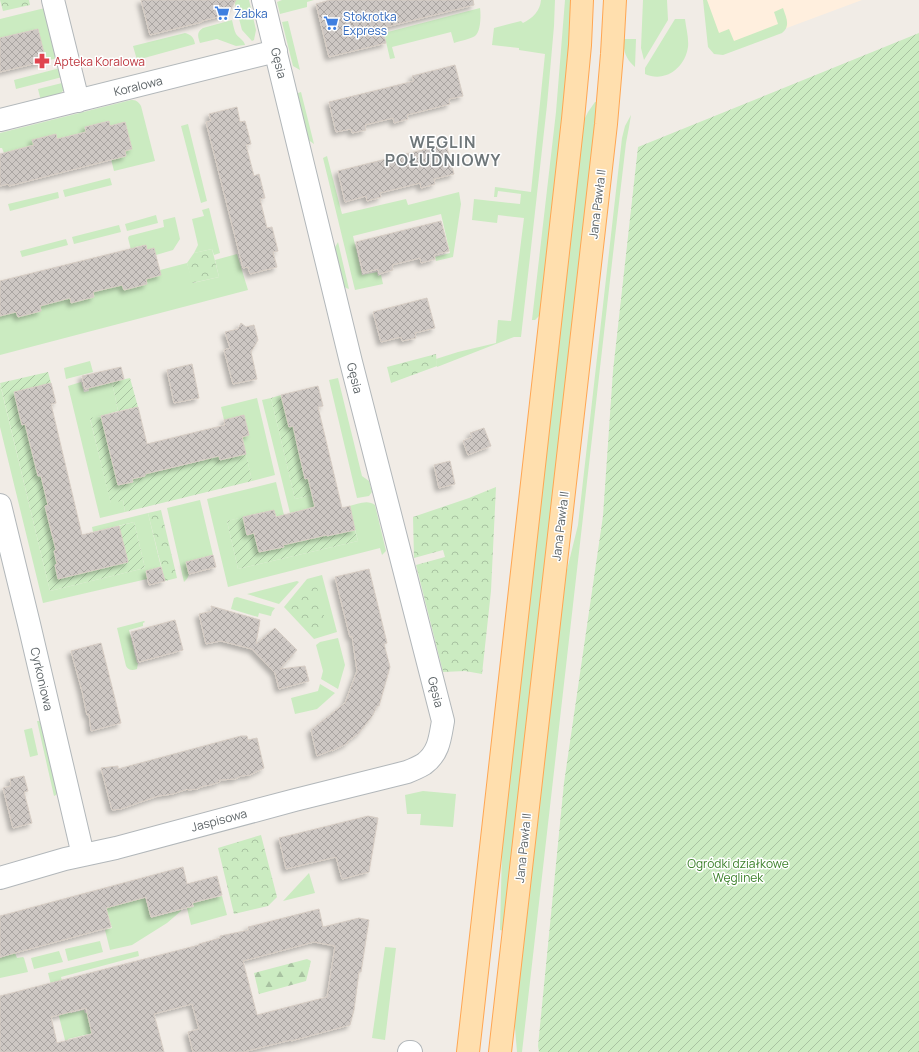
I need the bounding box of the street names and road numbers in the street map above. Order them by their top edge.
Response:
street label: Gęsia [267,46,291,80]
street label: Koralowa [112,72,164,100]
street label: Jana Pawła II [584,168,610,240]
street label: Gęsia [343,361,367,395]
street label: Jana Pawła II [547,490,573,562]
street label: Cyrkoniowa [26,646,58,712]
street label: Gęsia [424,675,448,709]
street label: Jaspisowa [189,804,249,836]
street label: Jana Pawła II [511,812,535,884]

